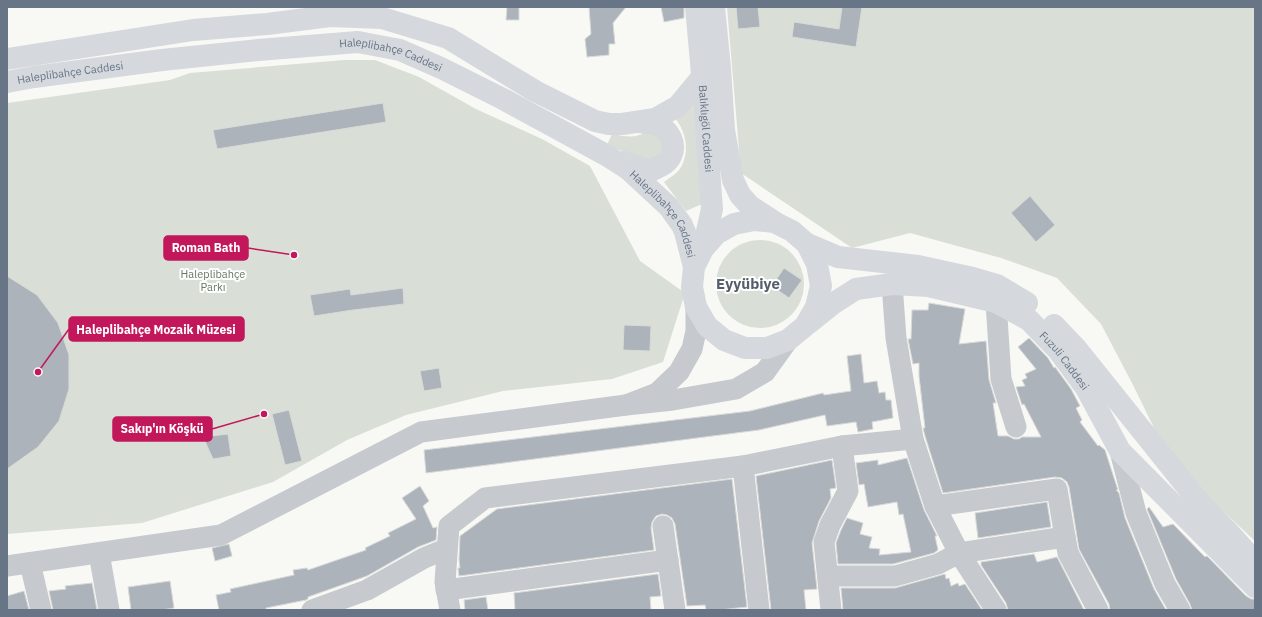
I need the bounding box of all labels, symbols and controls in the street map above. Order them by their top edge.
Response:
street label: Haleplibahçe Caddesi [339,35,444,75]
street label: Haleplibahçe Caddesi [16,58,124,87]
street label: Balıklıgöl Caddesi [696,84,716,173]
street label: Haleplibahçe Caddesi [627,167,698,259]
callout: Roman Bath [164,236,248,260]
text: Roman Bath [172,240,240,255]
park label: Haleplibahçe Parkı [181,267,245,294]
district label: Eyyübiye [716,274,780,293]
callout: Haleplibahçe Mozaik Müzesi [69,317,244,341]
text: Haleplibahçe Mozaik Müzesi [76,322,236,337]
street label: Fuzuli Caddesi [1037,328,1092,393]
callout: Sakıp'ın Köşkü [113,417,212,441]
text: Sakıp'ın Köşkü [120,421,204,436]

